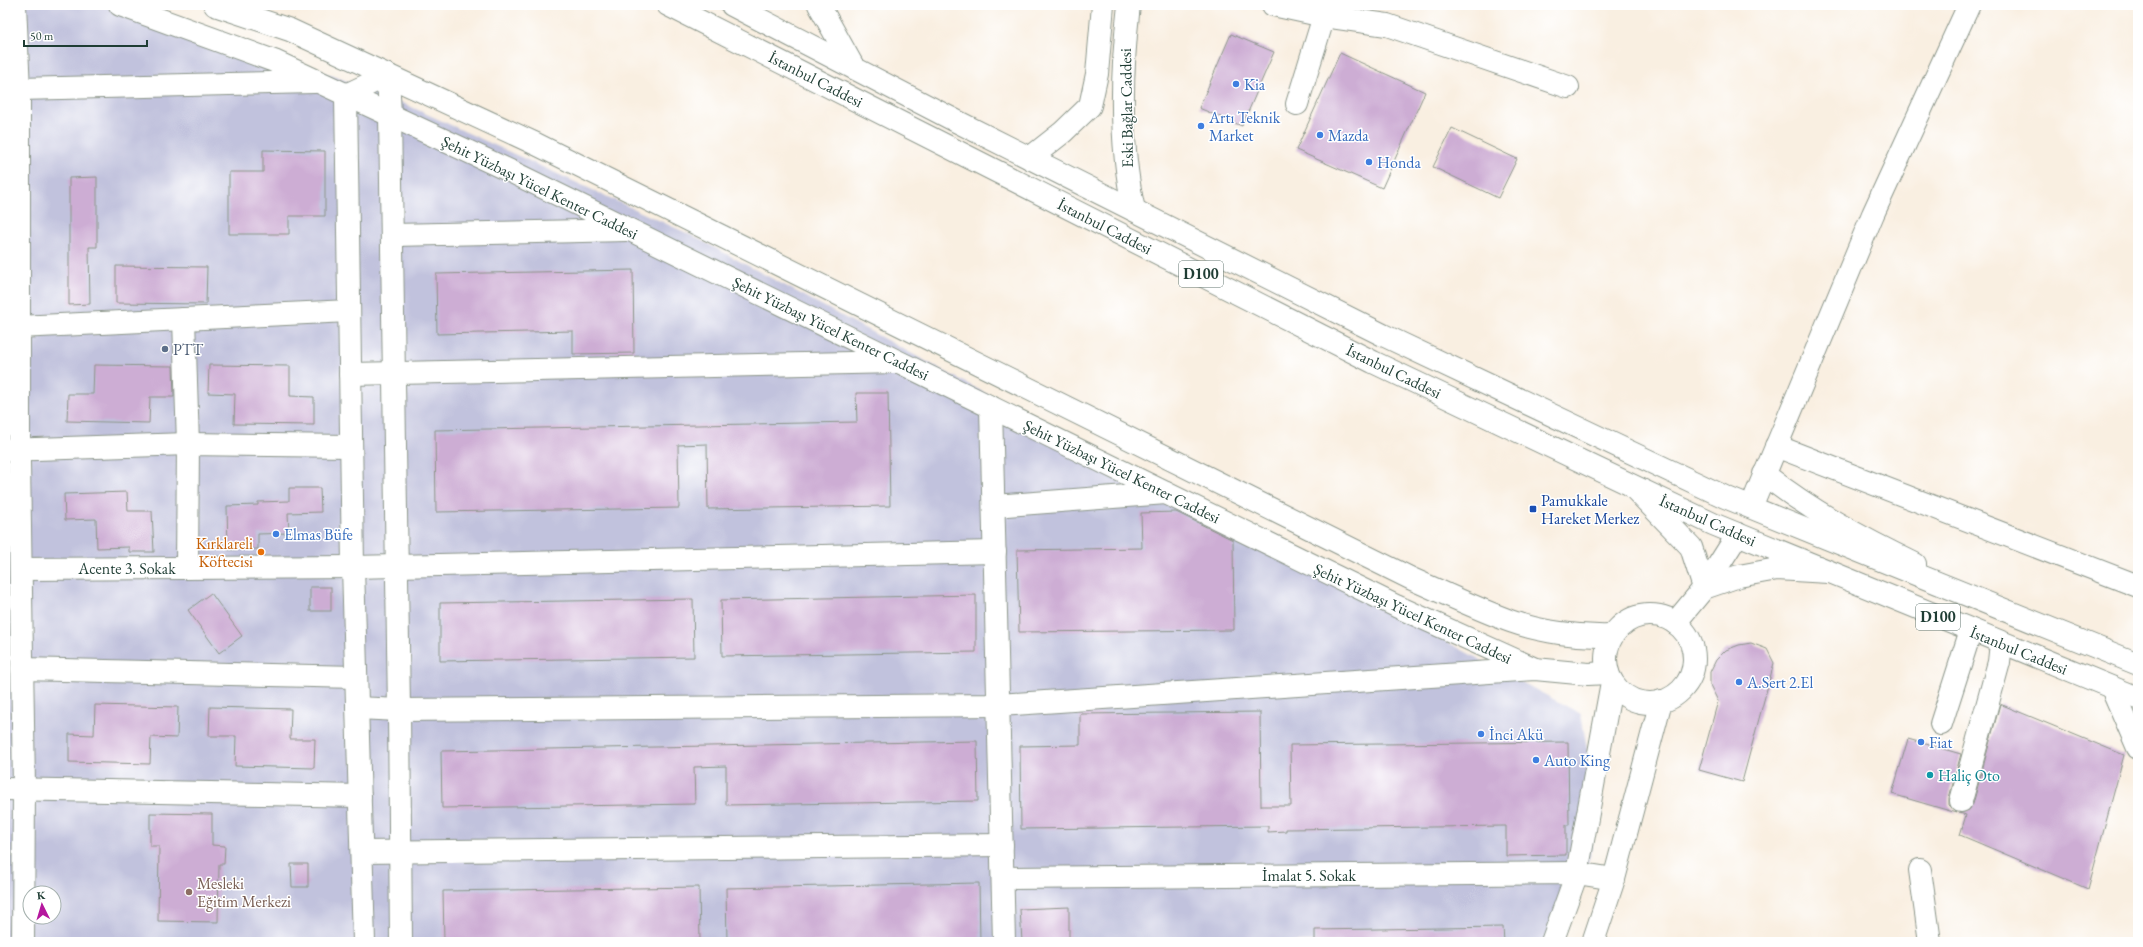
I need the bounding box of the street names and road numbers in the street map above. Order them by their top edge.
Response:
street label: İstanbul Caddesi [765,47,867,112]
street label: Eski Bağlar Caddesi [1115,48,1138,168]
street label: Şehit Yüzbaşı Yücel Kenter Caddesi [438,131,642,244]
street label: İstanbul Caddesi [1054,194,1156,259]
road number: D100 [1179,261,1223,287]
street label: Şehit Yüzbaşı Yücel Kenter Caddesi [729,272,933,385]
street label: İstanbul Caddesi [1343,339,1445,404]
street label: Şehit Yüzbaşı Yücel Kenter Caddesi [1020,415,1224,528]
street label: İstanbul Caddesi [1656,490,1759,551]
street label: Acente 3. Sokak [77,558,176,579]
street label: Şehit Yüzbaşı Yücel Kenter Caddesi [1310,558,1515,669]
road number: D100 [1916,604,1960,630]
street label: İstanbul Caddesi [1967,621,2071,680]
street label: İmalat 5. Sokak [1262,865,1356,886]

